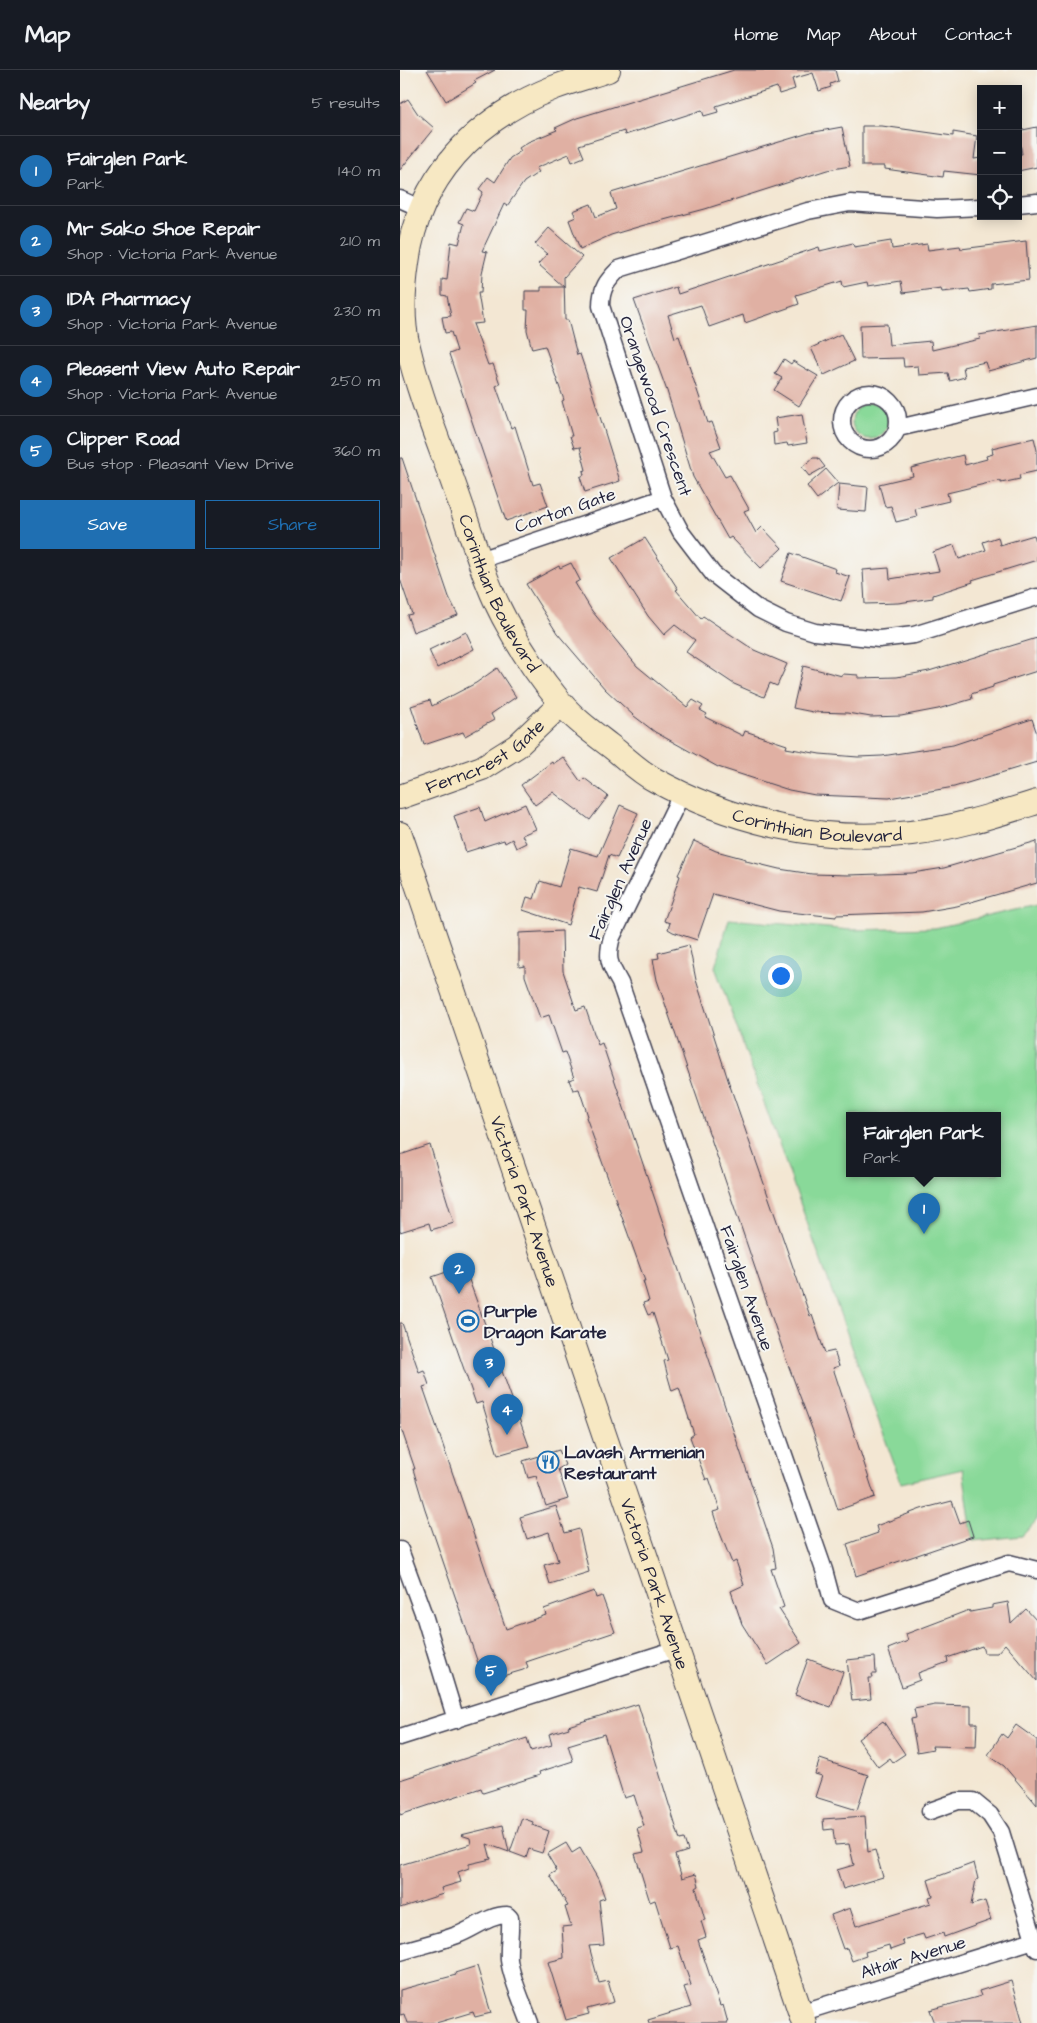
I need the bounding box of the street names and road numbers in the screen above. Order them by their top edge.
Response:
street label: Orangewood Crescent [612,313,698,501]
street label: Corton Gate [511,481,619,539]
street label: Corinthian Boulevard [452,511,545,677]
street label: Ferncrest Gate [422,714,551,800]
street label: Corinthian Boulevard [729,803,903,849]
street label: Fairglen Avenue [582,814,659,944]
street label: Victoria Park Avenue [484,1113,565,1291]
street label: Fairglen Avenue [712,1222,780,1355]
street label: Victoria Park Avenue [614,1495,695,1673]
street label: Altair Avenue [857,1929,969,1985]

